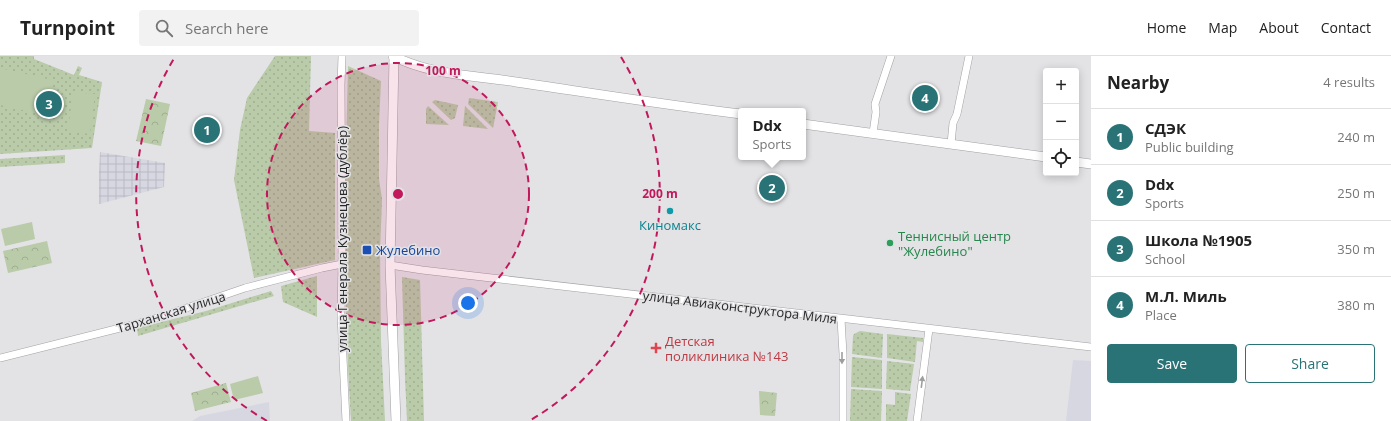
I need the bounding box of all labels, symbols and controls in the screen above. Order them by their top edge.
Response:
search box [139,10,419,46]
text: Turnpoint [20,15,115,41]
icon: search [153,17,175,39]
text: Search here [185,18,269,38]
text: Home [1147,18,1186,37]
text: Map [1208,18,1237,37]
text: About [1259,18,1299,37]
text: Contact [1321,18,1371,37]
text: 100 m [425,62,461,79]
map controls [1043,68,1079,176]
button: + [1043,68,1079,104]
text: Nearby [1107,71,1169,94]
text: 4 results [1323,73,1375,91]
pin: 4 [912,83,938,113]
pin: 3 [36,89,62,119]
button: − [1043,104,1079,140]
popup [738,108,806,160]
pin: 1 [194,115,220,145]
text: Ddx [752,115,782,135]
text: СДЭК [1145,118,1186,138]
street label: улица Генерала Кузнецова (дублёр) [333,126,351,352]
text: 1 [1116,128,1124,146]
text: 240 m [1337,128,1375,146]
text: Sports [752,135,792,153]
text: Public building [1145,138,1234,156]
button: locate [1043,140,1079,176]
pin: 2 [759,173,785,203]
text: Ddx [1145,174,1174,194]
text: 2 [1116,184,1124,202]
text: 250 m [1337,184,1375,202]
text: 200 m [642,185,678,202]
centre of rings [391,187,405,201]
text: Sports [1145,194,1184,212]
marker: Киномакс [665,206,675,216]
place label: Киномакс [639,216,701,234]
place label: Теннисный центр "Жулебино" [898,227,1011,260]
text: Школа №1905 [1145,230,1252,250]
marker: Теннисный центр "Жулебино" [885,238,895,248]
text: 3 [1116,240,1124,258]
text: 350 m [1337,240,1375,258]
place label: Жулебино [376,241,440,259]
marker: Жулебино [361,244,373,256]
text: School [1145,250,1185,268]
street label: улица Авиаконструктора Миля [642,286,838,328]
text: М.Л. Миль [1145,286,1227,306]
street label: Тарханская улица [114,287,228,337]
your location [458,293,478,313]
text: 4 [1116,296,1124,314]
text: 380 m [1337,296,1375,314]
text: Place [1145,306,1177,324]
place label: Детская поликлиника №143 [665,332,788,365]
marker: Детская поликлиника №143 [650,342,662,354]
button: Save [1107,344,1237,383]
button: Share [1245,344,1375,383]
one-way arrow [839,352,846,364]
one-way arrow [919,376,925,388]

